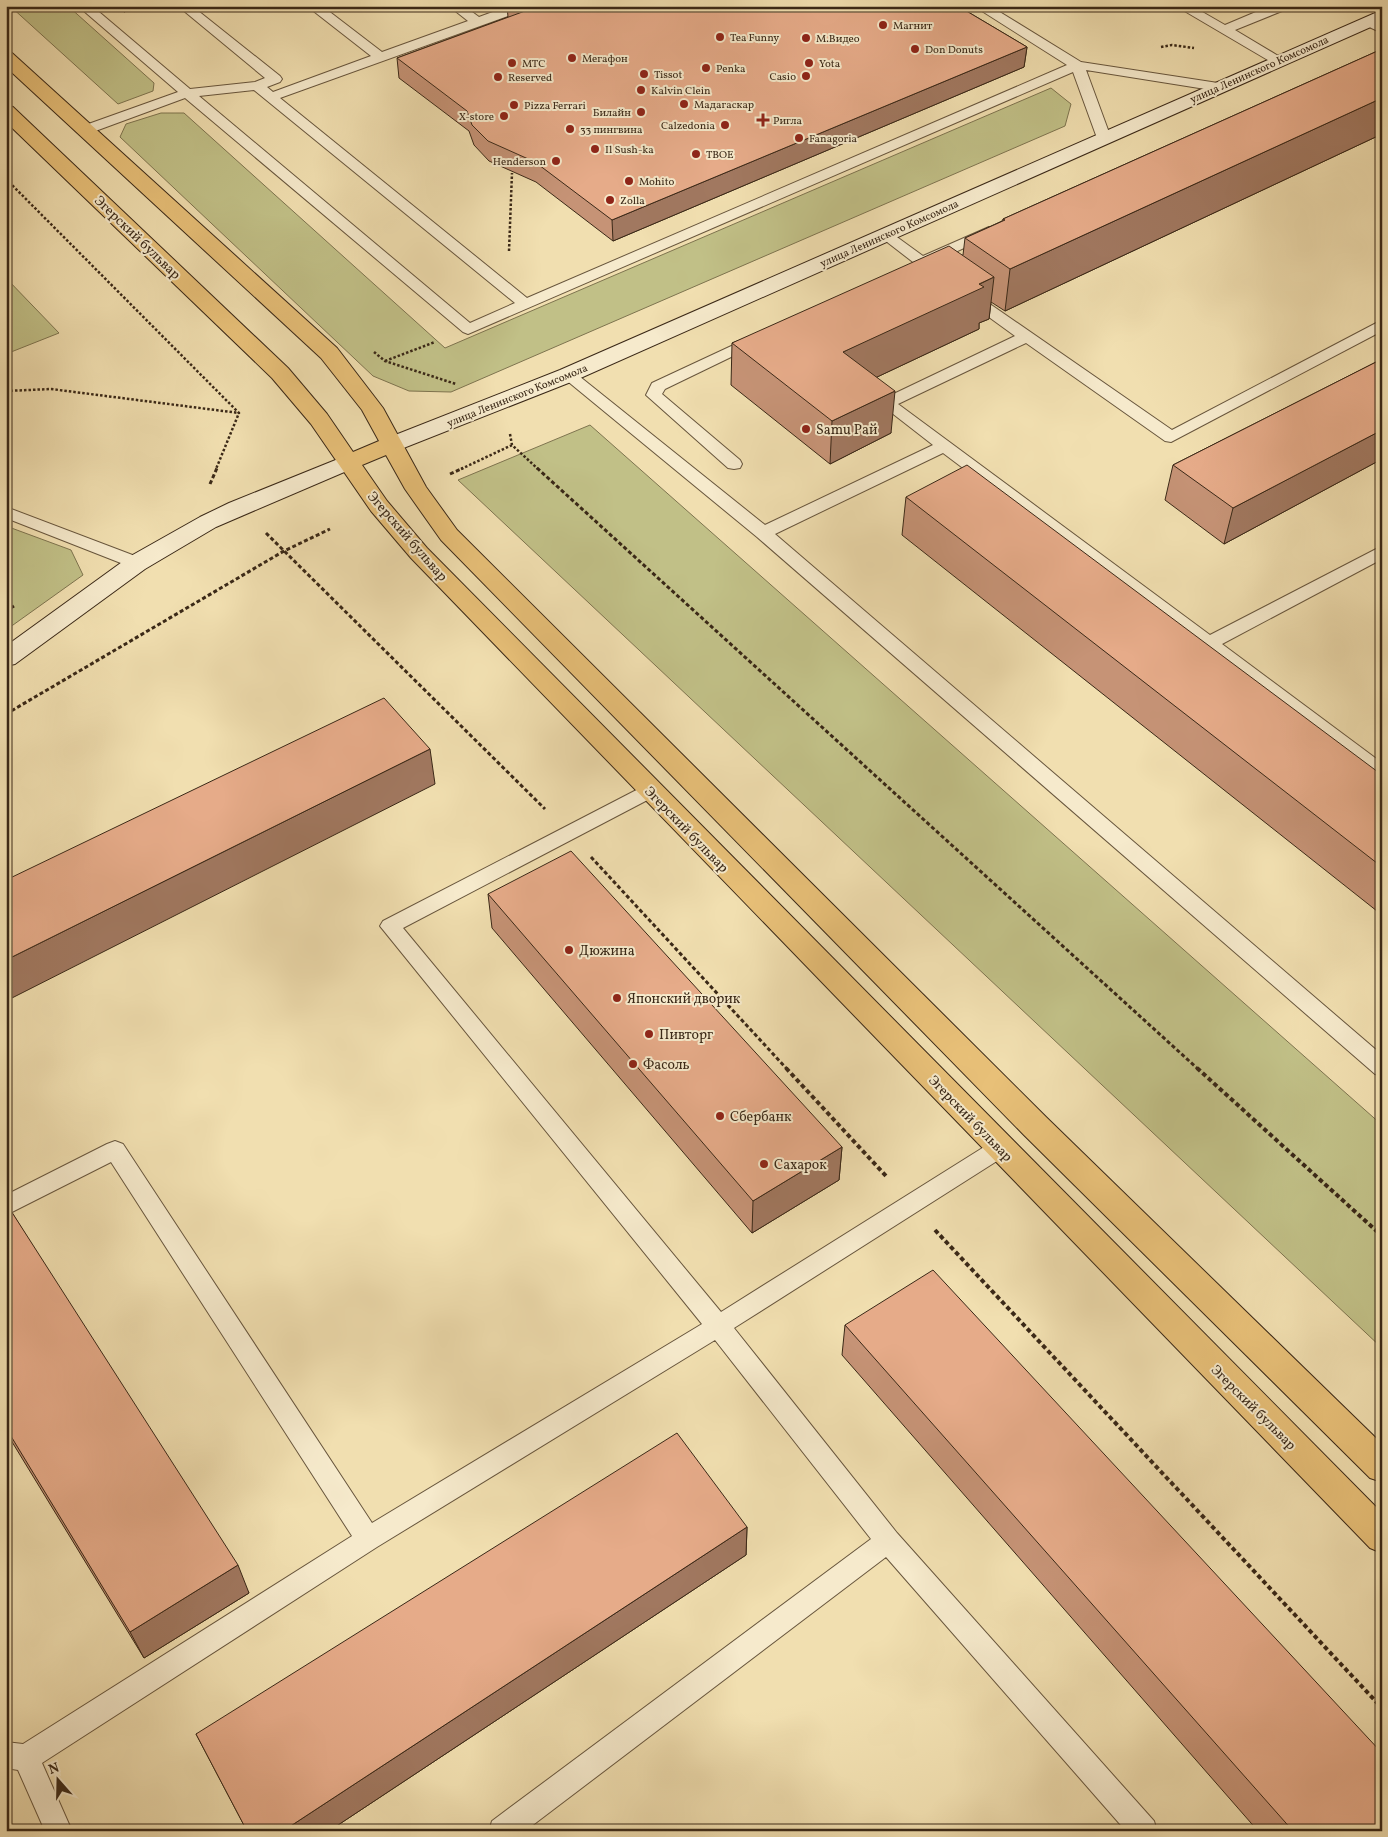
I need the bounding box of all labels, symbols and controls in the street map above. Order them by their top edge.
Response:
marker: Магнит [877,19,889,31]
place label: Магнит [893,19,933,34]
marker: Tea Funny [714,31,726,43]
place label: Tea Funny [730,31,779,46]
marker: М.Видео [800,32,812,44]
place label: М.Видео [816,32,860,47]
street label: улица Ленинского Комсомола [1188,33,1332,108]
marker: Don Donuts [909,43,921,55]
place label: Don Donuts [925,43,983,58]
marker: Мегафон [566,52,578,64]
place label: Мегафон [582,52,628,67]
marker: МТС [506,57,518,69]
place label: МТС [522,57,545,72]
marker: Yota [803,57,815,69]
place label: Yota [819,57,841,72]
marker: Penka [700,62,712,74]
place label: Penka [716,62,746,77]
marker: Tissot [638,68,650,80]
place label: Tissot [654,68,682,83]
place label: Casio [769,70,796,85]
marker: Casio [800,70,812,82]
marker: Reserved [492,71,504,83]
place label: Reserved [508,71,552,86]
marker: Kalvin Clein [635,84,647,96]
place label: Kalvin Clein [651,84,711,99]
marker: Мадагаскар [678,98,690,110]
place label: Мадагаскар [694,98,754,113]
marker: Pizza Ferrari [508,99,520,111]
place label: Pizza Ferrari [524,99,586,114]
place label: Билайн [593,106,631,121]
marker: Билайн [635,106,647,118]
place label: X-store [459,110,494,125]
marker: X-store [498,110,510,122]
marker: Ригла [757,114,769,126]
place label: Ригла [773,114,803,129]
place label: Calzedonia [661,119,716,134]
marker: Calzedonia [719,119,731,131]
marker: 33 пингвина [564,123,576,135]
place label: 33 пингвина [580,123,643,138]
marker: Fanagoria [793,132,805,144]
place label: Fanagoria [809,132,858,147]
marker: Il Sush-ka [589,143,601,155]
place label: Il Sush-ka [605,143,654,158]
marker: ТВОЕ [690,148,702,160]
place label: ТВОЕ [706,148,734,163]
place label: Henderson [493,155,546,170]
marker: Henderson [550,155,562,167]
marker: Mohito [623,175,635,187]
place label: Mohito [639,175,674,190]
street label: Эгерский бульвар [90,192,184,284]
marker: Zolla [604,194,616,206]
place label: Zolla [620,194,645,209]
street label: улица Ленинского Комсомола [818,197,962,272]
street label: улица Ленинского Комсомола [445,361,591,432]
place label: Samu Рай [816,421,878,440]
marker: Samu Рай [800,423,812,435]
street label: Эгерский бульвар [363,488,451,586]
street label: Эгерский бульвар [640,783,732,877]
place label: Дюжина [579,942,635,961]
marker: Дюжина [563,944,575,956]
place label: Японский дворик [627,990,741,1009]
marker: Японский дворик [611,992,623,1004]
place label: Пивторг [659,1026,713,1045]
marker: Пивторг [643,1028,655,1040]
place label: Фасоль [643,1056,690,1075]
marker: Фасоль [627,1058,639,1070]
street label: Эгерский бульвар [924,1072,1016,1166]
place label: Сбербанк [730,1108,792,1127]
marker: Сбербанк [714,1110,726,1122]
place label: Сахарок [774,1156,827,1175]
marker: Сахарок [758,1158,770,1170]
street label: Эгерский бульвар [1206,1361,1300,1455]
north arrow [32,1754,82,1804]
text: N [46,1759,62,1780]

